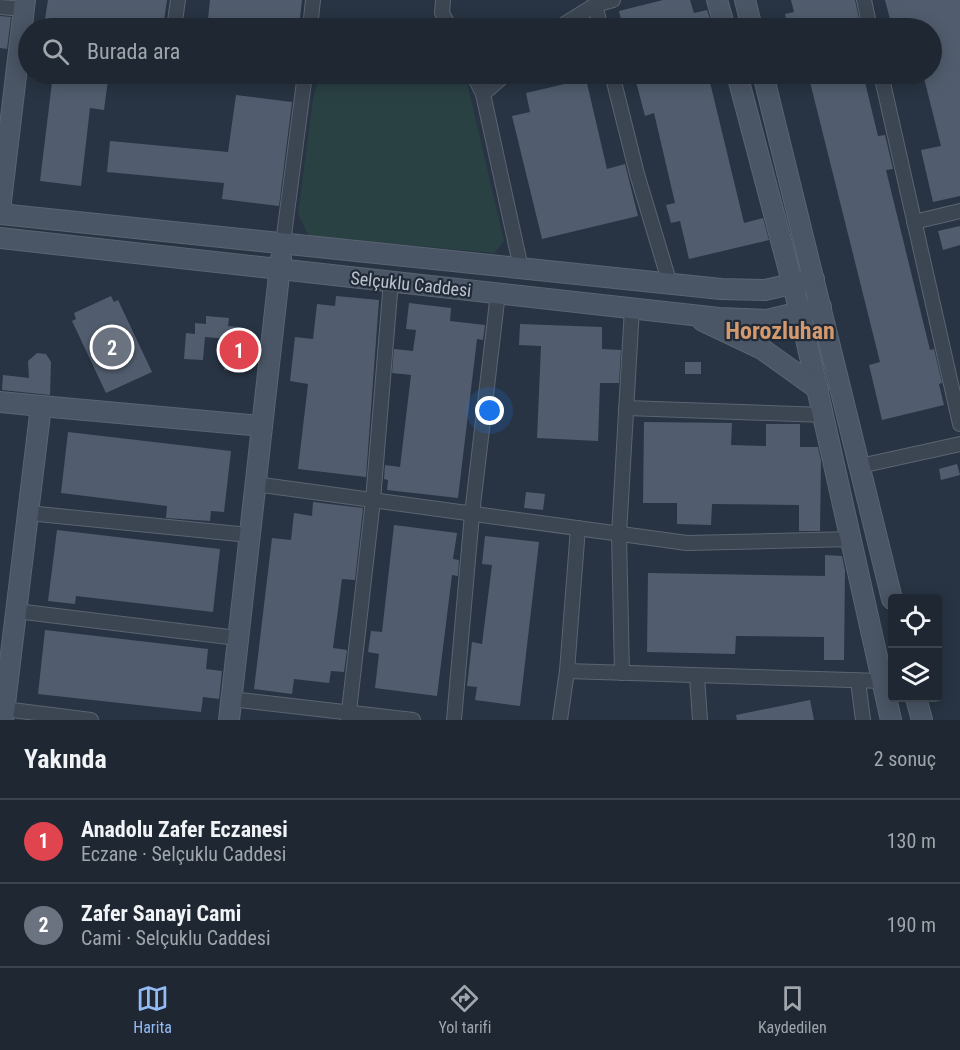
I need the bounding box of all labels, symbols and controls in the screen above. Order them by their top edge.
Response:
search box [18,18,942,84]
icon: search [39,35,72,68]
text: Burada ara [87,39,180,64]
street label: Selçuklu Caddesi [350,267,472,301]
district label: Horozluhan [725,317,835,345]
pin: 2 [92,324,132,370]
pin: 1 [220,328,258,372]
your location [475,396,504,425]
map controls [888,594,942,702]
button: locate [888,594,942,648]
button: layers [888,648,942,702]
text: Yakında [24,744,107,774]
text: 2 sonuç [874,747,936,771]
text: Anadolu Zafer Eczanesi [81,817,288,842]
text: 1 [38,829,49,853]
text: 130 m [887,829,936,853]
text: Eczane · Selçuklu Caddesi [81,842,286,866]
text: Zafer Sanayi Cami [81,901,241,926]
text: 2 [38,913,49,937]
text: 190 m [887,913,936,937]
text: Cami · Selçuklu Caddesi [81,926,271,950]
tab: Harita [133,982,172,1037]
tab: Yol tarifi [438,982,491,1037]
tab: Kaydedilen [758,982,827,1037]

